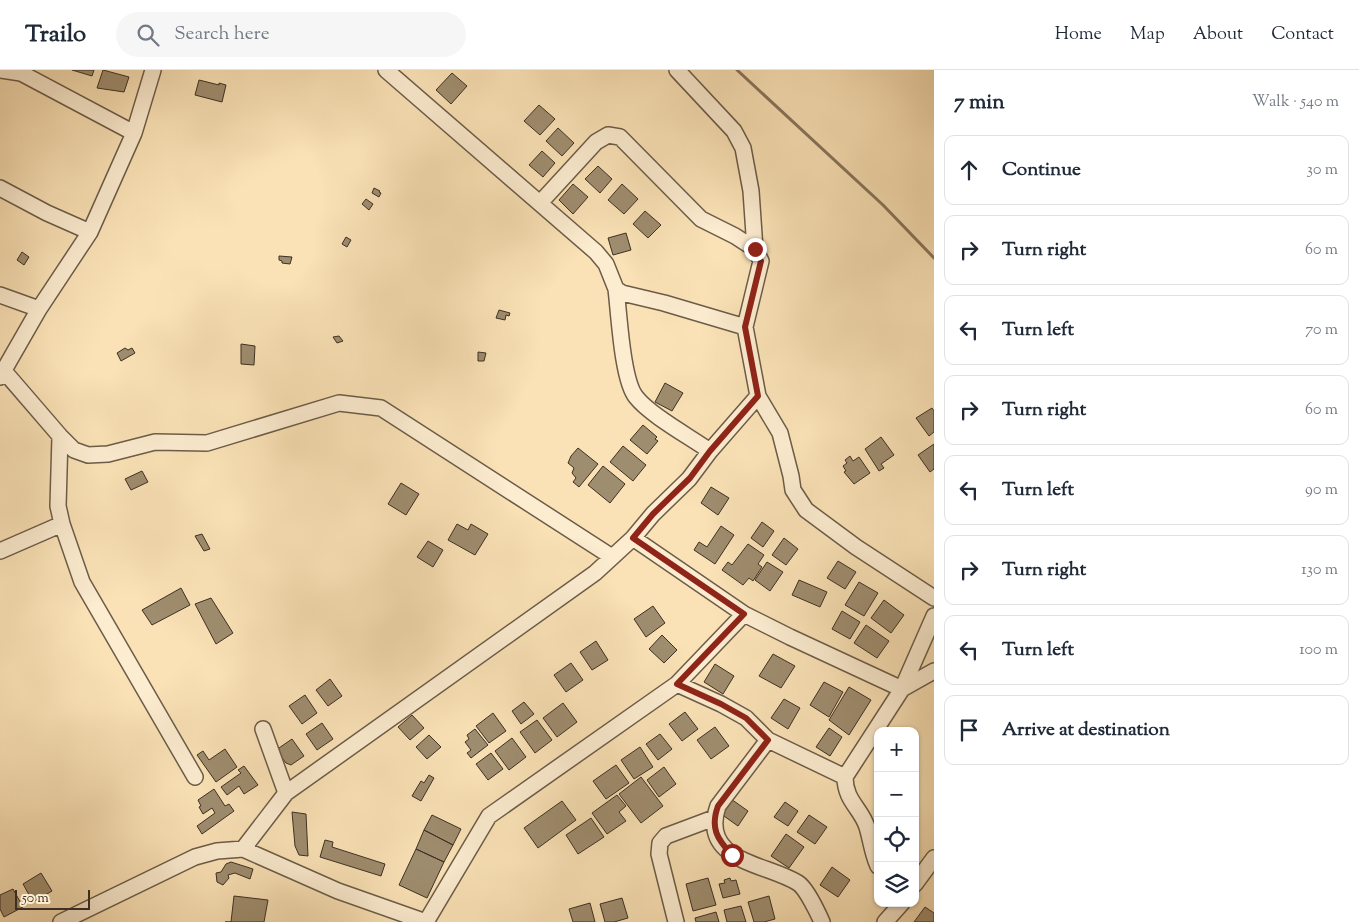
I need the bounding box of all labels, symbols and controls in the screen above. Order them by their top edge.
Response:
search box [116,12,466,57]
text: Trailo [25,18,86,52]
icon: search [134,21,162,49]
text: Search here [174,21,270,48]
text: Home [1055,22,1102,48]
text: Map [1130,22,1165,48]
text: About [1193,22,1243,48]
text: Contact [1271,22,1334,48]
text: 7 min [954,88,1005,118]
text: Walk · 540 m [1252,91,1339,114]
icon: ahead [955,156,983,184]
text: Continue [1002,157,1081,184]
text: 30 m [1307,159,1338,182]
icon: right [955,236,983,264]
text: Turn right [1002,237,1086,264]
route end [744,238,767,261]
text: 60 m [1305,239,1338,262]
icon: left [955,316,983,344]
text: Turn left [1002,317,1074,344]
text: 70 m [1305,319,1338,342]
icon: right [955,396,983,424]
text: Turn right [1002,397,1086,424]
text: 60 m [1305,399,1338,422]
icon: left [955,476,983,504]
text: Turn left [1002,477,1074,504]
text: 90 m [1305,479,1338,502]
icon: right [955,556,983,584]
text: Turn right [1002,557,1086,584]
text: 130 m [1301,559,1338,582]
icon: left [955,636,983,664]
text: Turn left [1002,637,1074,664]
text: 100 m [1299,639,1338,662]
icon: arrive [955,716,983,744]
text: Arrive at destination [1002,717,1170,744]
map controls [874,727,919,907]
button: + [874,727,919,772]
button: − [874,772,919,817]
button: locate [874,817,919,862]
route start [721,844,744,867]
button: layers [874,862,919,907]
scale bar [15,887,90,910]
text: 50 m [22,889,49,909]

